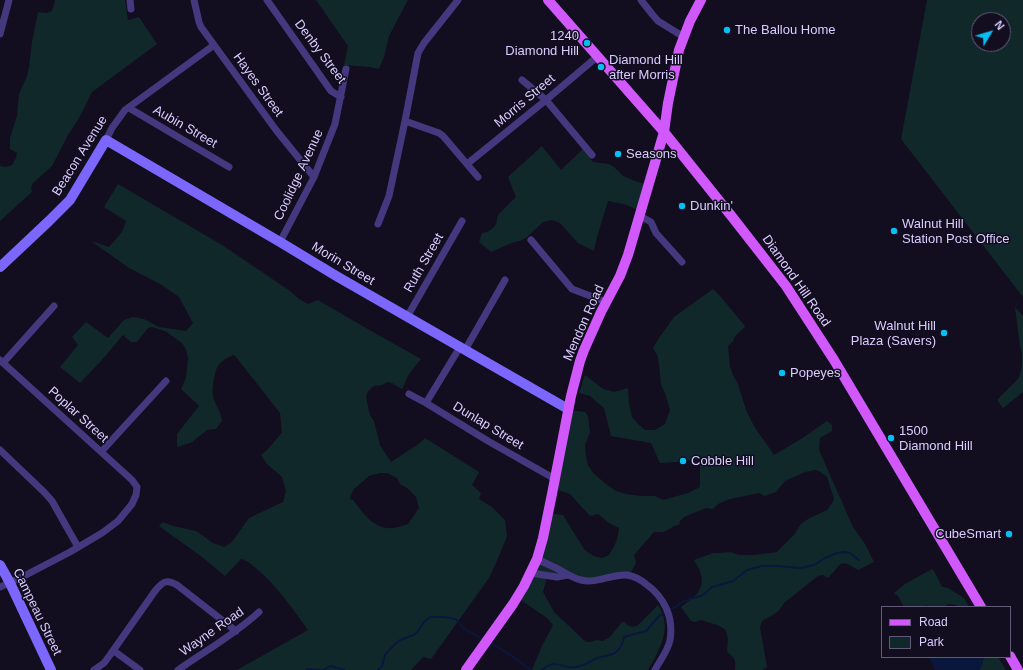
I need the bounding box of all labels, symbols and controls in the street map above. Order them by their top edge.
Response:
north arrow [971,12,1011,52]
street label: Denby Street [291,17,349,87]
text: N [992,18,1007,32]
place label: The Ballou Home [735,22,835,38]
marker: The Ballou Home [722,25,732,35]
place label: 1240 Diamond Hill [505,28,579,59]
marker: 1240 Diamond Hill [582,38,592,48]
street label: Hayes Street [230,50,286,120]
place label: Diamond Hill after Morris [609,52,683,83]
marker: Diamond Hill after Morris [596,62,606,72]
street label: Morris Street [491,71,559,131]
street label: Aubin Street [150,102,220,152]
street label: Beacon Avenue [49,113,111,199]
street label: Coolidge Avenue [271,127,327,223]
place label: Seasons [626,146,677,162]
marker: Seasons [613,149,623,159]
place label: Dunkin' [690,198,733,214]
marker: Dunkin' [677,201,687,211]
place label: Walnut Hill Station Post Office [902,216,1009,247]
marker: Walnut Hill Station Post Office [889,226,899,236]
street label: Ruth Street [401,231,447,295]
street label: Diamond Hill Road [759,232,833,330]
street label: Morin Street [309,239,377,289]
street label: Mendon Road [560,283,608,363]
place label: Walnut Hill Plaza (Savers) [851,318,936,349]
marker: Walnut Hill Plaza (Savers) [939,328,949,338]
place label: Popeyes [790,365,841,381]
marker: Popeyes [777,368,787,378]
street label: Poplar Street [45,384,111,446]
street label: Dunlap Street [450,399,526,453]
place label: 1500 Diamond Hill [899,423,973,454]
marker: 1500 Diamond Hill [886,433,896,443]
place label: Cobble Hill [691,453,754,469]
marker: Cobble Hill [678,456,688,466]
place label: CubeSmart [935,526,1001,542]
marker: CubeSmart [1004,529,1014,539]
street label: Campeau Street [9,566,65,658]
street label: Wayne Road [177,604,247,660]
legend [881,606,1011,658]
text: Road [919,615,948,629]
text: Park [919,635,944,649]

